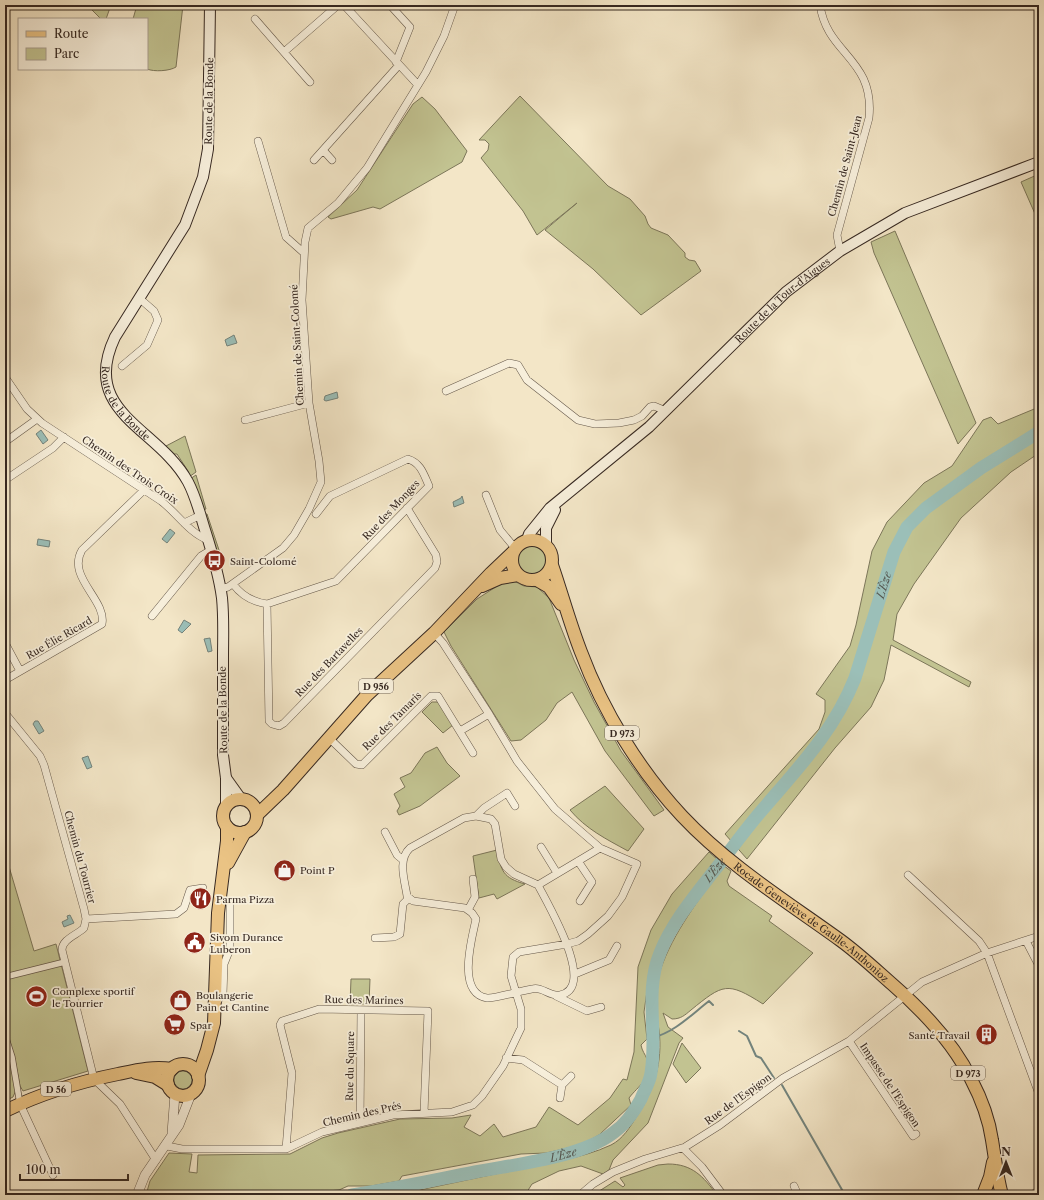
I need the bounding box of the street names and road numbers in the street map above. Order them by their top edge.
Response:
street label: Route de la Bonde [202,57,216,145]
street label: Chemin de Saint-Jean [825,113,865,218]
street label: Route de la Tour-d'Aigues [732,254,833,345]
street label: Chemin de Saint-Colomé [287,284,307,406]
street label: Route de la Bonde [99,366,154,443]
street label: Chemin des Trois Croix [79,433,181,507]
street label: Rue des Monges [360,477,422,543]
street label: Rue Élie Ricard [24,614,94,662]
street label: Rue des Bartavelles [292,624,366,700]
street label: Route de la Bonde [216,666,230,754]
road number: D 956 [359,679,393,693]
street label: Rue des Tamaris [360,689,424,753]
road number: D 973 [605,726,639,740]
street label: Chemin du Tourrier [61,809,99,906]
street label: Rocade Geneviève de Gaulle-Anthonioz [731,859,892,985]
street label: Rue des Marines [324,993,404,1007]
street label: Rue du Square [343,1031,357,1101]
street label: Impasse de l'Espigon [857,1040,923,1130]
road number: D 973 [951,1066,985,1080]
street label: Rue de l'Espigon [702,1070,774,1128]
road number: D 56 [41,1082,71,1096]
street label: Chemin des Prés [321,1099,403,1129]

